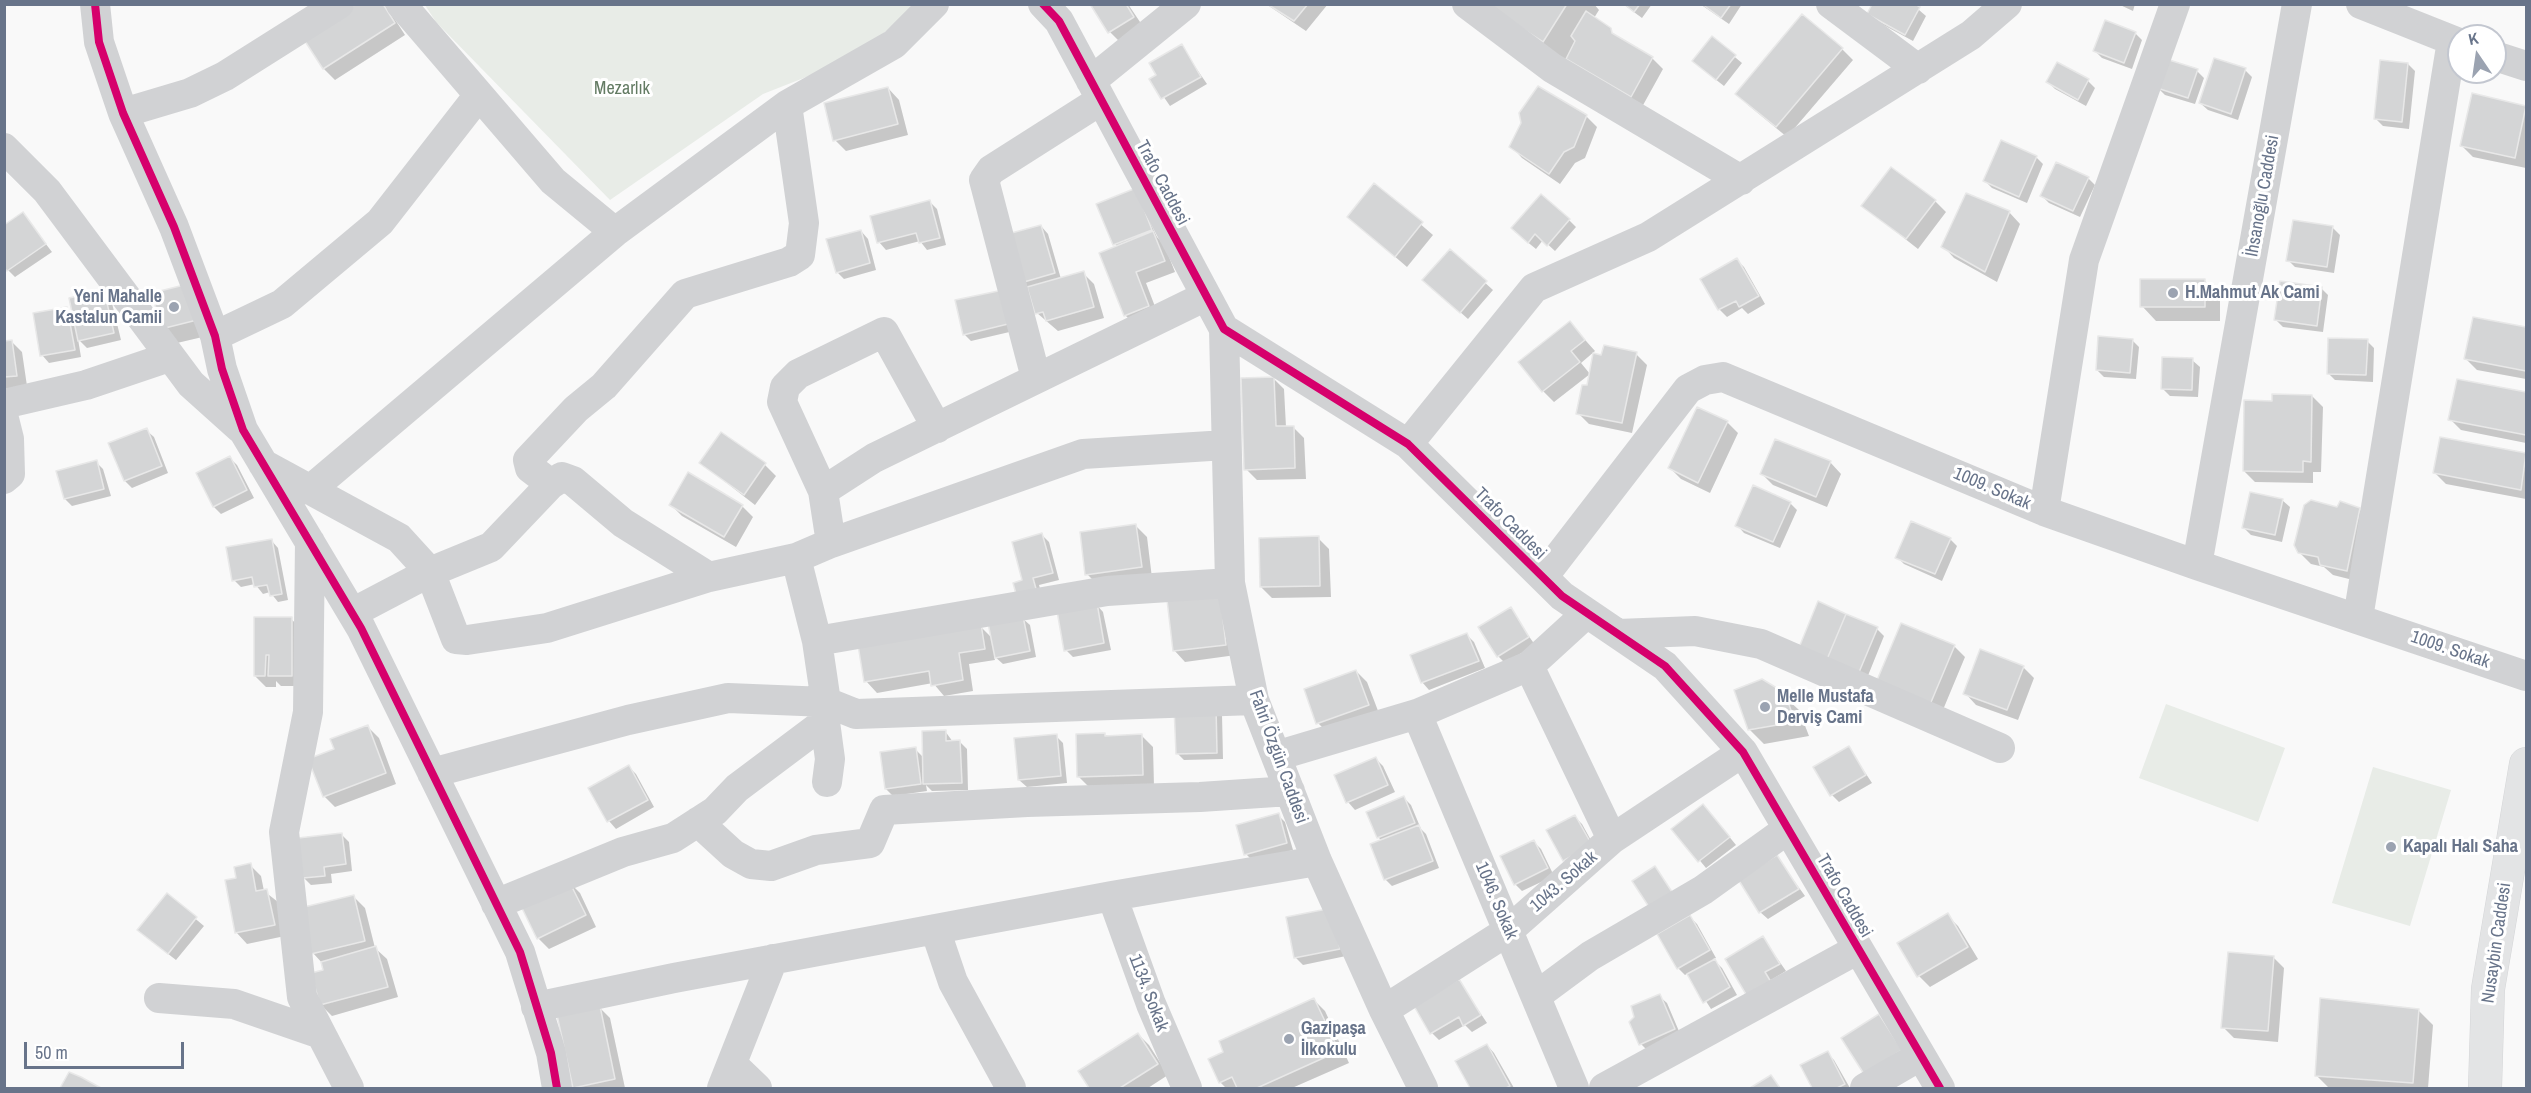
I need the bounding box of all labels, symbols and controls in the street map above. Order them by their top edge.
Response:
north arrow [2447,24,2507,84]
text: K [2466,27,2480,50]
park label: Mezarlık [594,78,650,100]
street label: İhsanoğlu Caddesi [2242,134,2284,258]
street label: Trafo Caddesi [1131,137,1193,229]
place label: H.Mahmut Ak Cami [2185,282,2319,304]
place label: Yeni Mahalle Kastalun Camii [55,286,162,328]
marker: H.Mahmut Ak Cami [2166,286,2180,300]
marker: Yeni Mahalle Kastalun Camii [167,300,181,314]
street label: 1009. Sokak [1950,463,2034,515]
street label: Trafo Caddesi [1469,483,1551,565]
street label: 1009. Sokak [2408,626,2492,674]
place label: Melle Mustafa Derviş Cami [1777,686,1874,728]
street label: Fahri Özgün Caddesi [1244,687,1312,827]
marker: Melle Mustafa Derviş Cami [1758,700,1772,714]
place label: Kapalı Halı Saha [2403,836,2518,858]
marker: Kapalı Halı Saha [2384,840,2398,854]
street label: 1043. Sokak [1526,847,1602,917]
street label: Trafo Caddesi [1811,850,1877,942]
street label: 1046. Sokak [1470,859,1522,943]
street label: Nusaybin Caddesi [2478,881,2516,1005]
street label: 1134. Sokak [1123,951,1173,1035]
place label: Gazipaşa İlkokulu [1301,1018,1366,1060]
scale bar [27,1030,188,1068]
marker: Gazipaşa İlkokulu [1282,1032,1296,1046]
text: 50 m [35,1040,68,1065]

